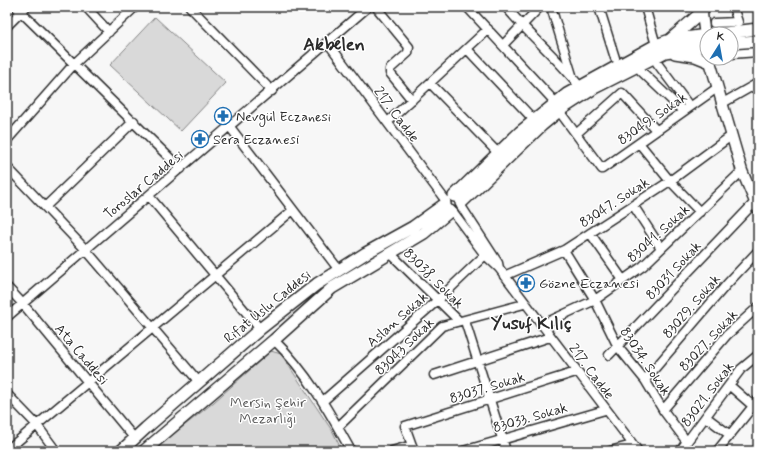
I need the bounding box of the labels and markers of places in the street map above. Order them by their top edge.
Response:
pharmacy icon: Nevgül Eczanesi [213,106,233,126]
place label: Nevgül Eczanesi [236,108,331,127]
pharmacy icon: Sera Eczanesi [190,129,210,149]
place label: Sera Eczanesi [213,131,299,149]
pharmacy icon: Gözne Eczanesi [516,273,536,293]
place label: Gözne Eczanesi [539,275,639,293]

